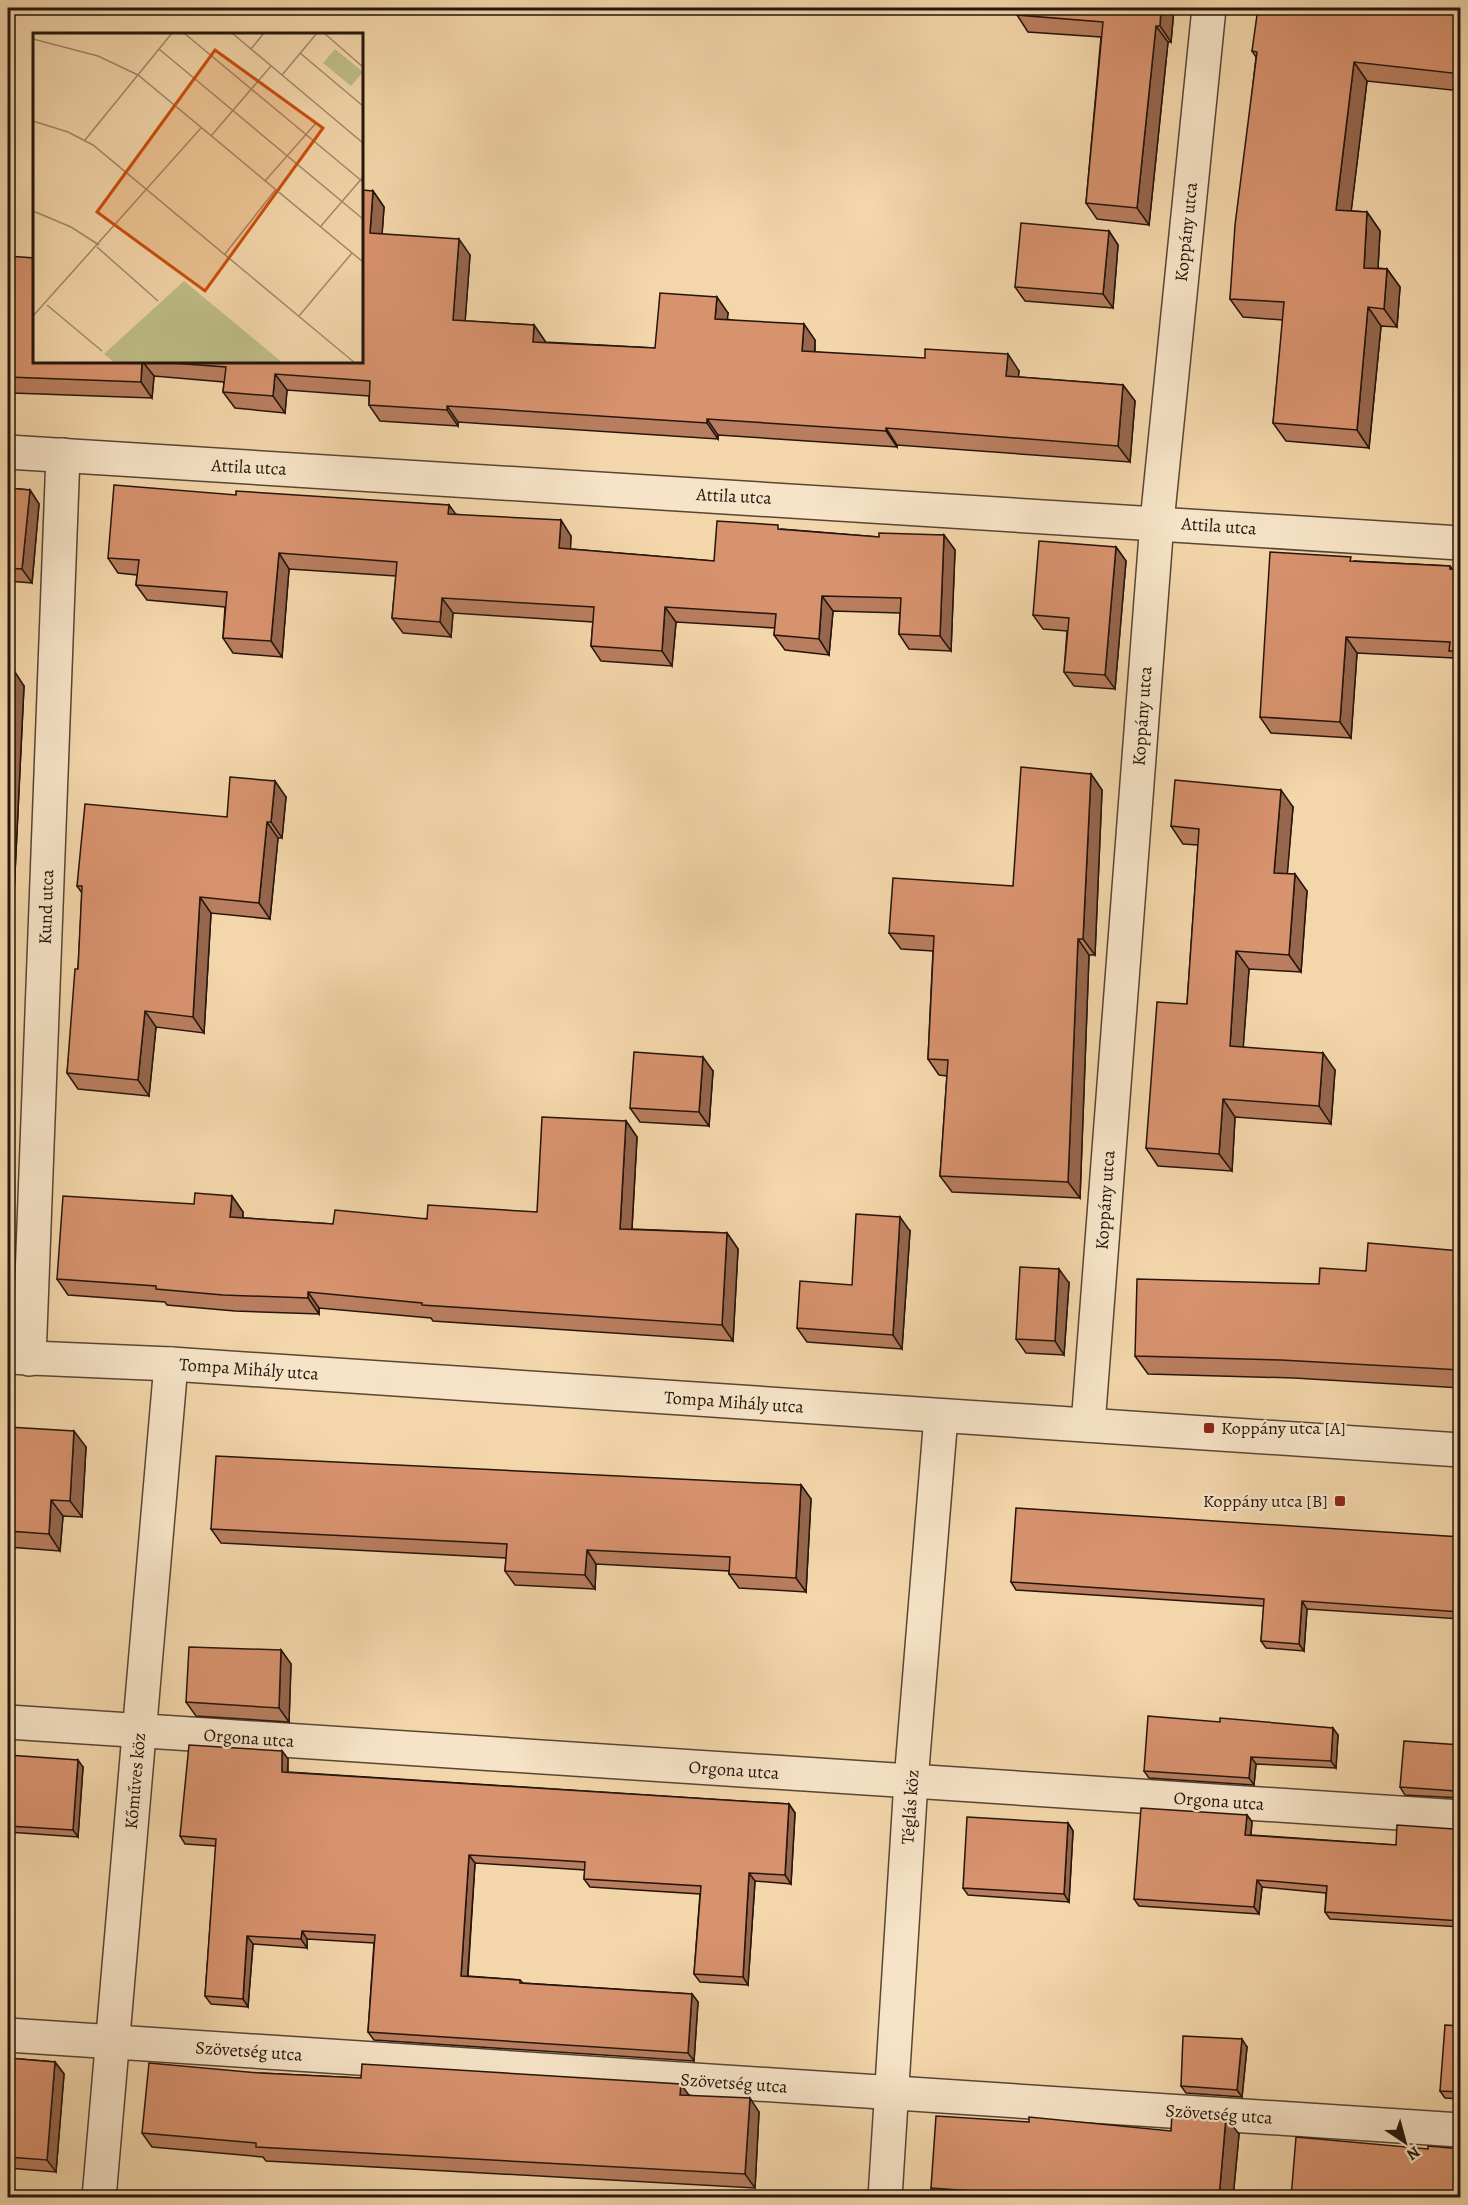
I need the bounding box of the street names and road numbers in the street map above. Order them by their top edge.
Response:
street label: Koppány utca [1169,181,1203,283]
street label: Attila utca [210,453,288,481]
street label: Attila utca [695,482,773,510]
street label: Attila utca [1180,511,1258,541]
street label: Koppány utca [1127,665,1157,767]
street label: Kund utca [33,868,59,945]
street label: Koppány utca [1090,1149,1120,1251]
street label: Tompa Mihály utca [178,1352,320,1386]
street label: Tompa Mihály utca [663,1385,805,1419]
street label: Orgona utca [203,1723,296,1753]
street label: Kőműves köz [119,1732,151,1830]
street label: Orgona utca [688,1755,781,1785]
street label: Téglás köz [895,1769,925,1845]
street label: Orgona utca [1173,1786,1266,1816]
street label: Szövetség utca [195,2035,304,2067]
street label: Szövetség utca [680,2067,789,2099]
street label: Szövetség utca [1165,2098,1274,2130]

